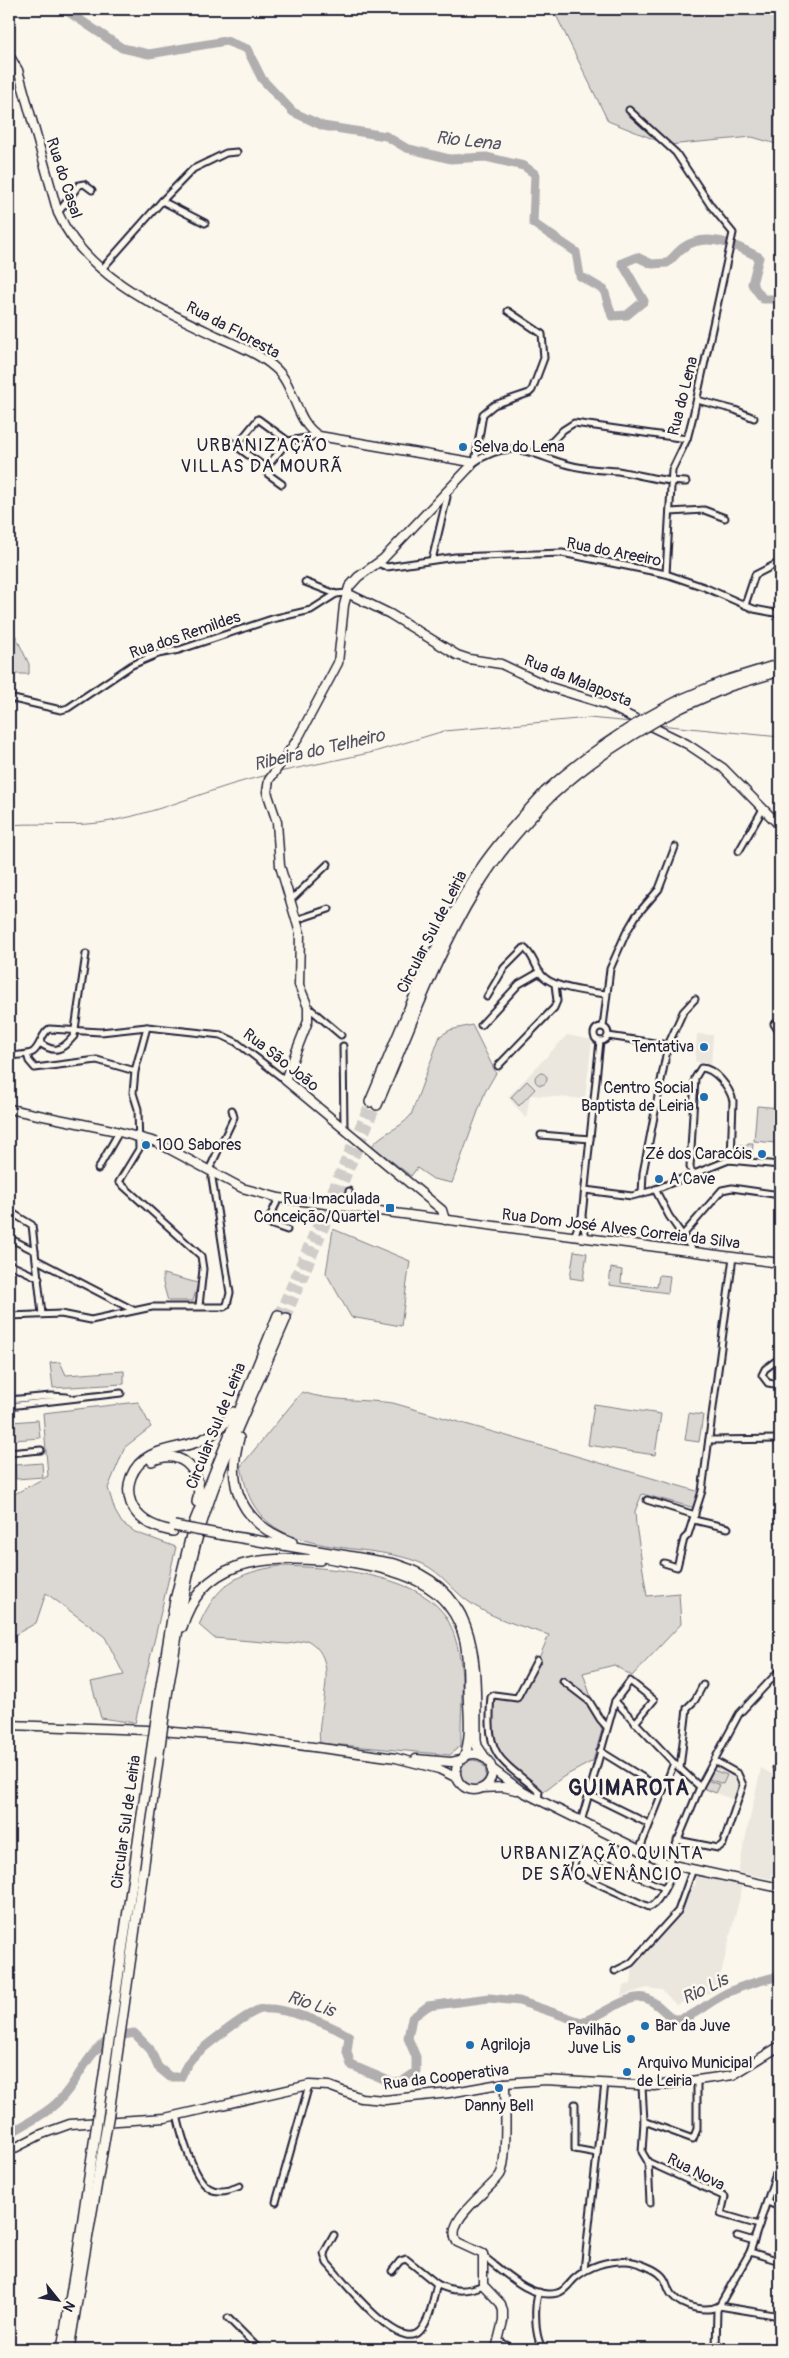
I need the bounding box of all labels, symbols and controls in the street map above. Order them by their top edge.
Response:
water label: Rio Lena [435,126,503,156]
street label: Rua do Casal [42,135,86,221]
street label: Rua da Floresta [183,297,283,363]
street label: Rua do Lena [664,354,702,438]
district label: URBANIZAÇÃO VILLAS DA MOURÃ [181,434,343,478]
place label: Selva do Lena [473,437,565,457]
marker: Selva do Lena [457,441,469,453]
street label: Rua do Areeiro [565,533,664,571]
street label: Rua dos Remildes [127,607,243,663]
street label: Rua da Malaposta [521,650,635,712]
water label: Ribeira do Telheiro [251,723,388,776]
street label: Circular Sul de Leiria [392,867,472,997]
street label: Rua São João [239,1024,323,1096]
place label: Tentativa [632,1037,694,1057]
marker: Tentativa [698,1041,710,1053]
place label: Centro Social Baptista de Leiria [581,1078,694,1116]
marker: Centro Social Baptista de Leiria [698,1091,710,1103]
place label: 100 Sabores [156,1135,241,1155]
marker: 100 Sabores [140,1139,152,1151]
place label: Zé dos Caracóis [645,1144,752,1164]
marker: Zé dos Caracóis [756,1148,768,1160]
place label: A Cave [669,1169,715,1189]
marker: A Cave [653,1173,665,1185]
place label: Rua Imaculada Conceição/Quartel [254,1189,380,1227]
marker: Rua Imaculada Conceição/Quartel [384,1202,396,1214]
street label: Rua Dom José Alves Correia da Silva [501,1204,741,1254]
street label: Circular Sul de Leiria [181,1360,251,1492]
street label: Circular Sul de Leiria [107,1754,145,1890]
district label: GUIMAROTA [568,1775,690,1802]
district label: URBANIZAÇÃO QUINTA DE SÃO VENÂNCIO [500,1842,704,1886]
water label: Rio Lis [678,1967,734,2010]
water label: Rio Lis [284,1986,340,2023]
place label: Bar da Juve [655,2016,730,2036]
place label: Pavilhão Juve Lis [567,2020,621,2058]
marker: Bar da Juve [639,2020,651,2032]
marker: Pavilhão Juve Lis [625,2033,637,2045]
place label: Agriloja [480,2035,531,2055]
marker: Agriloja [464,2039,476,2051]
place label: Arquivo Municipal de Leiria [637,2053,752,2091]
street label: Rua da Cooperativa [382,2059,510,2095]
marker: Arquivo Municipal de Leiria [621,2066,633,2078]
marker: Danny Bell [493,2082,505,2094]
place label: Danny Bell [464,2096,534,2116]
street label: Rua Nova [664,2149,728,2195]
north arrow [32,2276,82,2326]
text: N [59,2298,79,2315]

